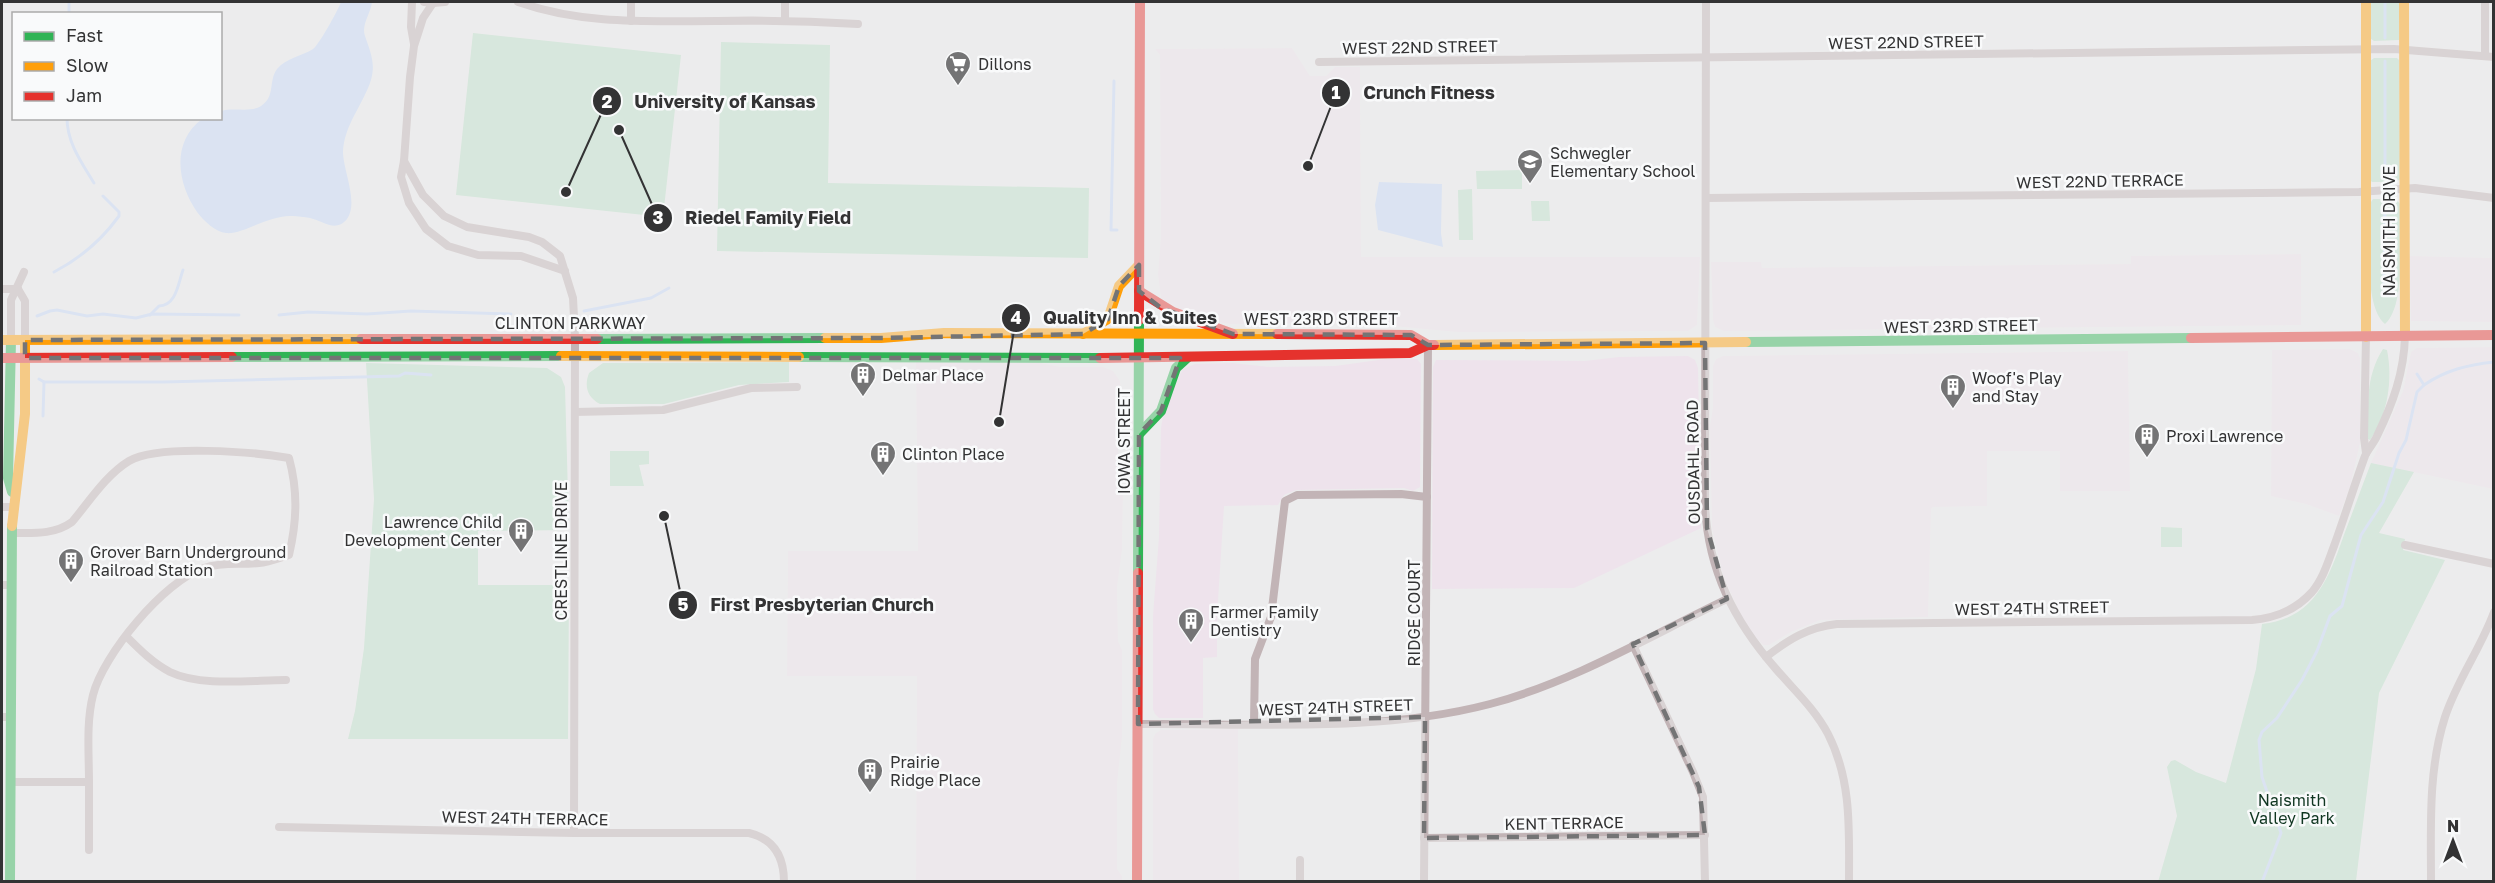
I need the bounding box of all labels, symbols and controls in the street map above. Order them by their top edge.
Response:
legend [12,12,222,120]
text: Fast [66,24,103,46]
street label: WEST 22ND STREET [1828,31,1984,53]
street label: WEST 22ND STREET [1342,36,1498,58]
supermarket icon: Dillons [943,49,973,87]
text: Slow [66,54,109,76]
place label: Dillons [978,54,1032,74]
callout: Crunch Fitness [1321,75,1507,111]
text: 1 [1331,81,1341,103]
text: Crunch Fitness [1363,81,1495,103]
callout: University of Kansas [592,83,827,119]
text: Jam [66,84,102,106]
text: 2 [602,90,613,112]
text: University of Kansas [634,90,816,112]
place label: Schwegler Elementary School [1550,143,1695,181]
school or university icon: Schwegler Elementary School [1515,147,1545,185]
street label: NAISMITH DRIVE [2379,166,2399,296]
street label: WEST 22ND TERRACE [2016,170,2184,192]
callout: Riedel Family Field [643,200,863,236]
text: 3 [653,206,664,228]
text: Riedel Family Field [685,206,851,228]
callout: Quality Inn & Suites [1001,300,1229,336]
text: 4 [1010,306,1022,328]
text: Quality Inn & Suites [1043,306,1217,328]
street label: WEST 23RD STREET [1244,309,1398,329]
street label: CLINTON PARKWAY [495,313,646,333]
street label: WEST 23RD STREET [1884,315,2038,337]
building icon: Delmar Place [848,360,878,398]
place label: Delmar Place [882,365,984,385]
place label: Woof's Play and Stay [1972,368,2062,406]
building icon: Woof's Play and Stay [1938,372,1968,410]
street label: IOWA STREET [1114,388,1134,494]
street label: OUSDAHL ROAD [1682,399,1704,525]
building icon: Proxi Lawrence [2132,421,2162,459]
place label: Proxi Lawrence [2166,426,2283,446]
building icon: Clinton Place [868,439,898,477]
place label: Clinton Place [902,444,1004,464]
street label: CRESTLINE DRIVE [551,481,571,621]
place label: Lawrence Child Development Center [344,512,502,550]
building icon: Lawrence Child Development Center [506,516,536,554]
place label: Grover Barn Underground Railroad Station [90,542,286,580]
building icon: Grover Barn Underground Railroad Station [56,546,86,584]
street label: RIDGE COURT [1404,559,1424,667]
callout: First Presbyterian Church [668,587,946,623]
text: 5 [678,593,689,615]
text: First Presbyterian Church [710,593,934,615]
street label: WEST 24TH STREET [1954,597,2110,619]
place label: Farmer Family Dentistry [1210,602,1319,640]
building icon: Farmer Family Dentistry [1176,606,1206,644]
street label: WEST 24TH STREET [1258,694,1414,720]
place label: Prairie Ridge Place [890,752,981,790]
building icon: Prairie Ridge Place [855,756,885,794]
park label: Naismith Valley Park [2249,790,2335,828]
street label: WEST 24TH TERRACE [441,807,609,829]
north arrow [2423,811,2483,871]
street label: KENT TERRACE [1504,812,1624,834]
text: N [2447,816,2459,836]

